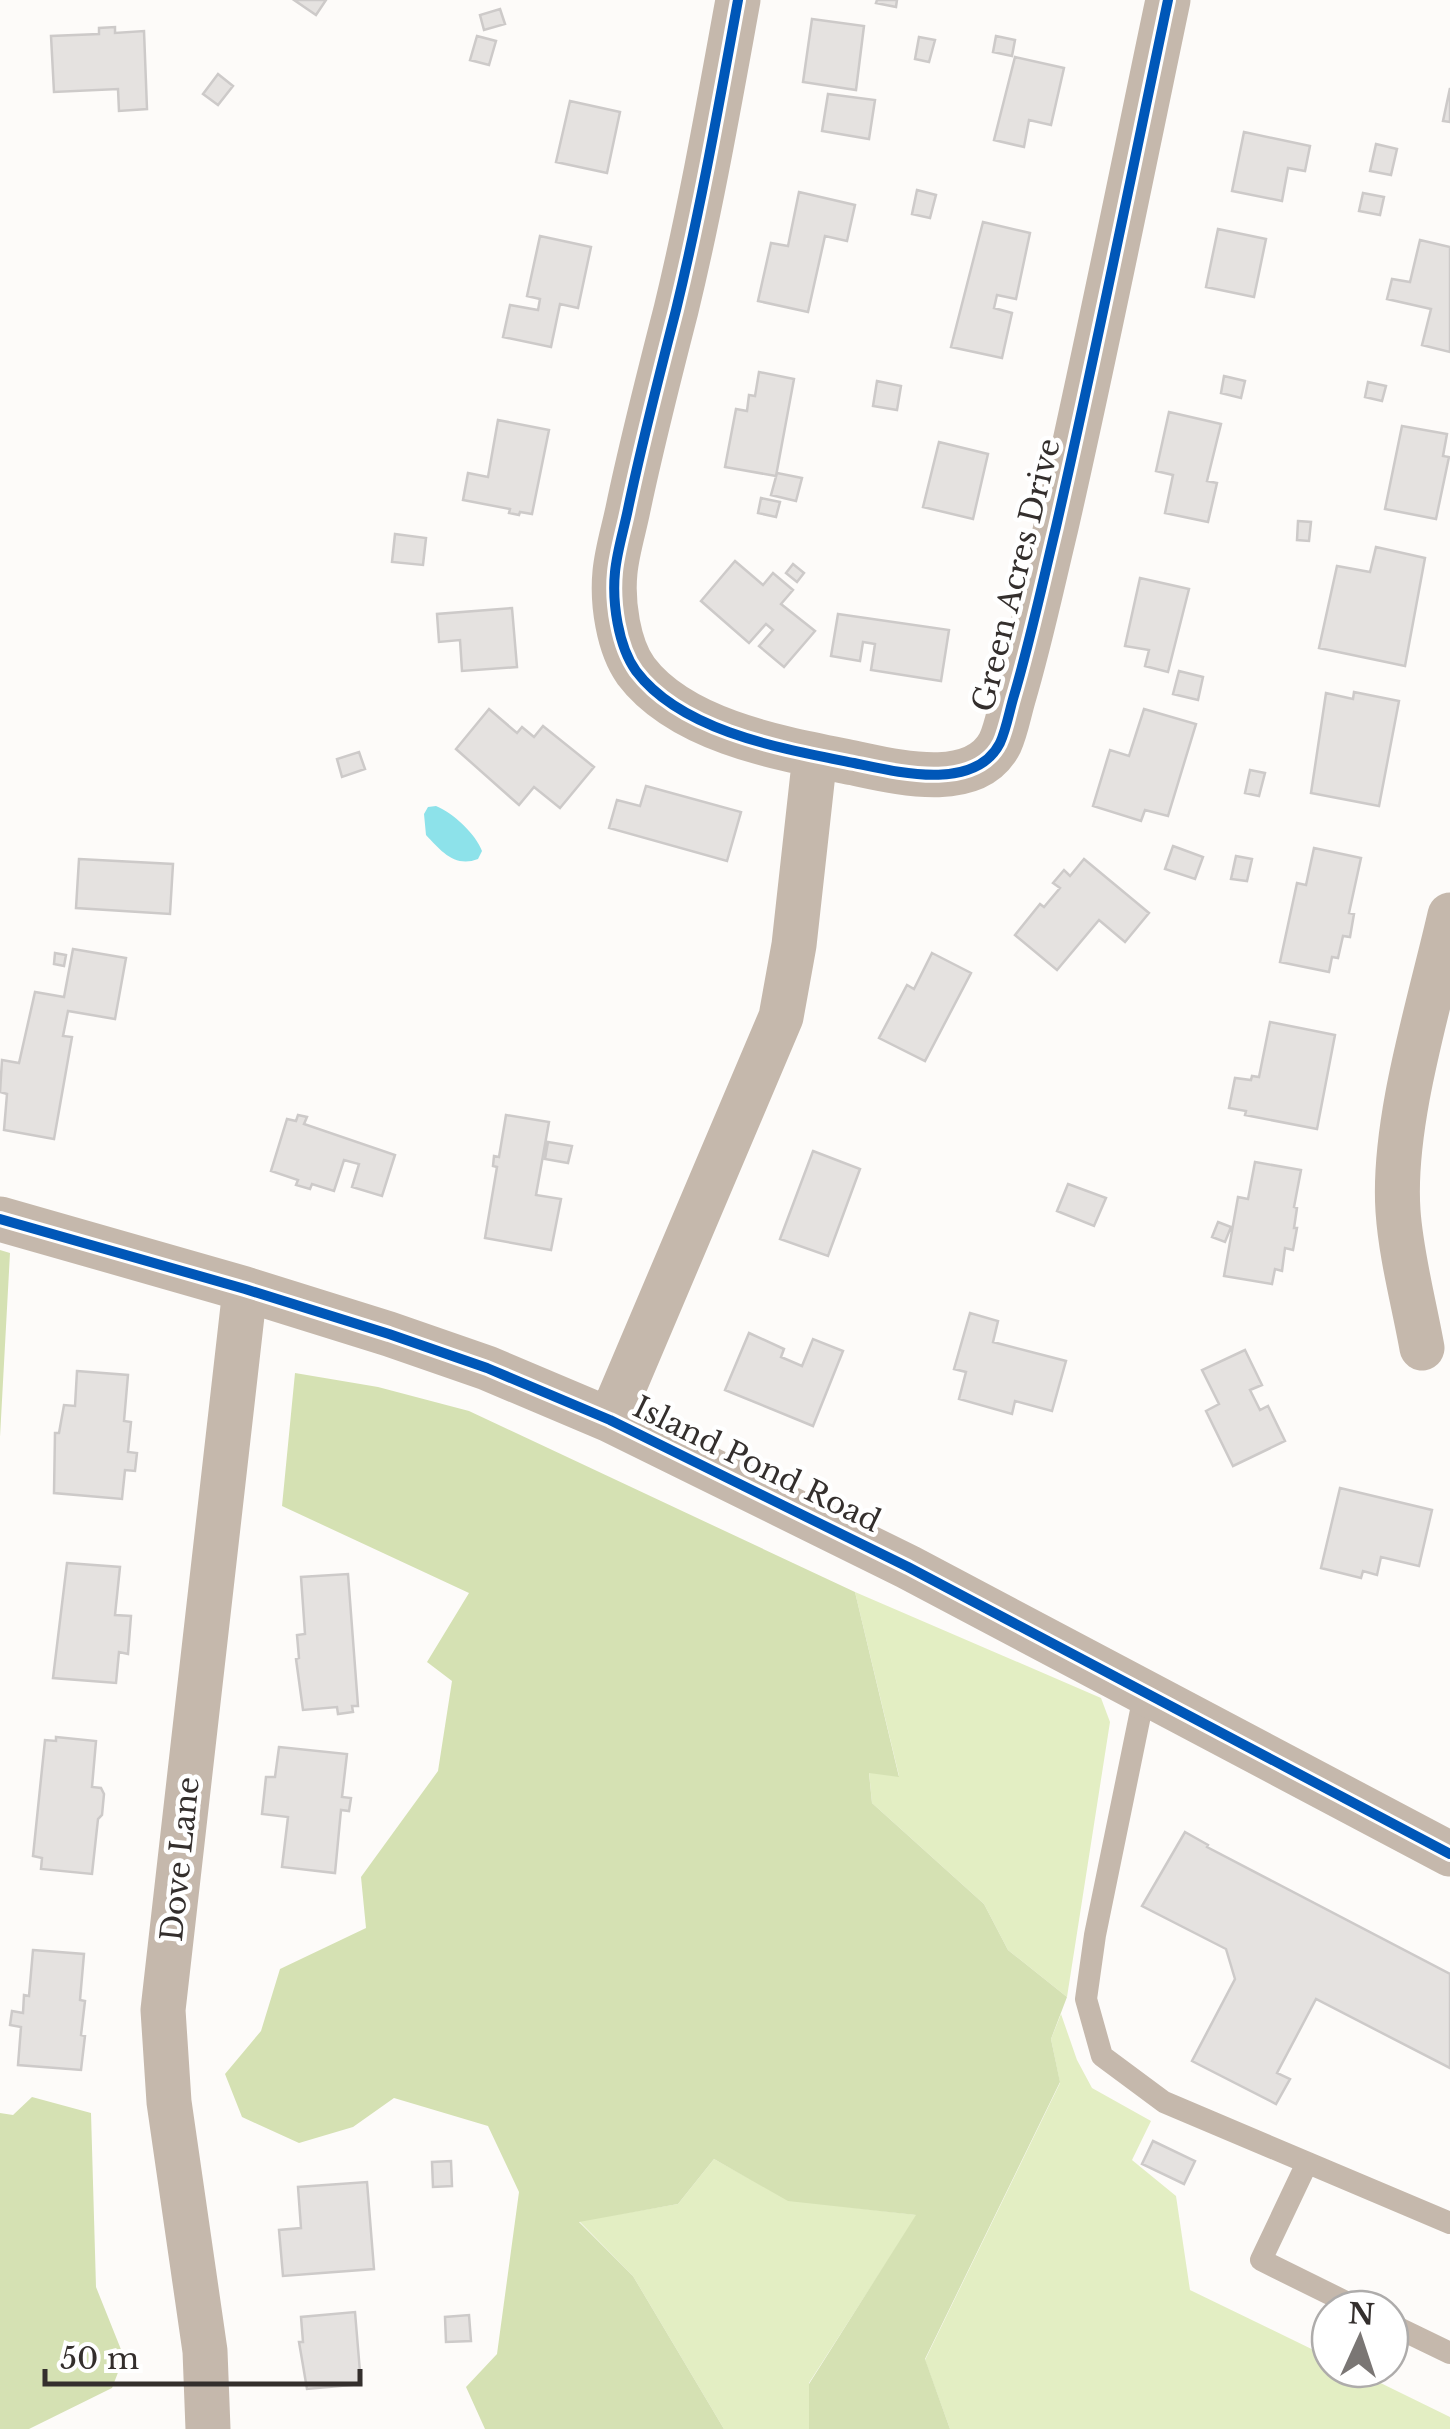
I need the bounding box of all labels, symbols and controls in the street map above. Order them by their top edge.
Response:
street label: Green Acres Drive [964,434,1068,716]
street label: Island Pond Road [627,1388,887,1540]
street label: Dove Lane [153,1775,207,1943]
north arrow [1310,2289,1410,2389]
text: N [1347,2296,1375,2333]
scale bar [45,2324,360,2386]
text: 50 m [60,2340,139,2377]

